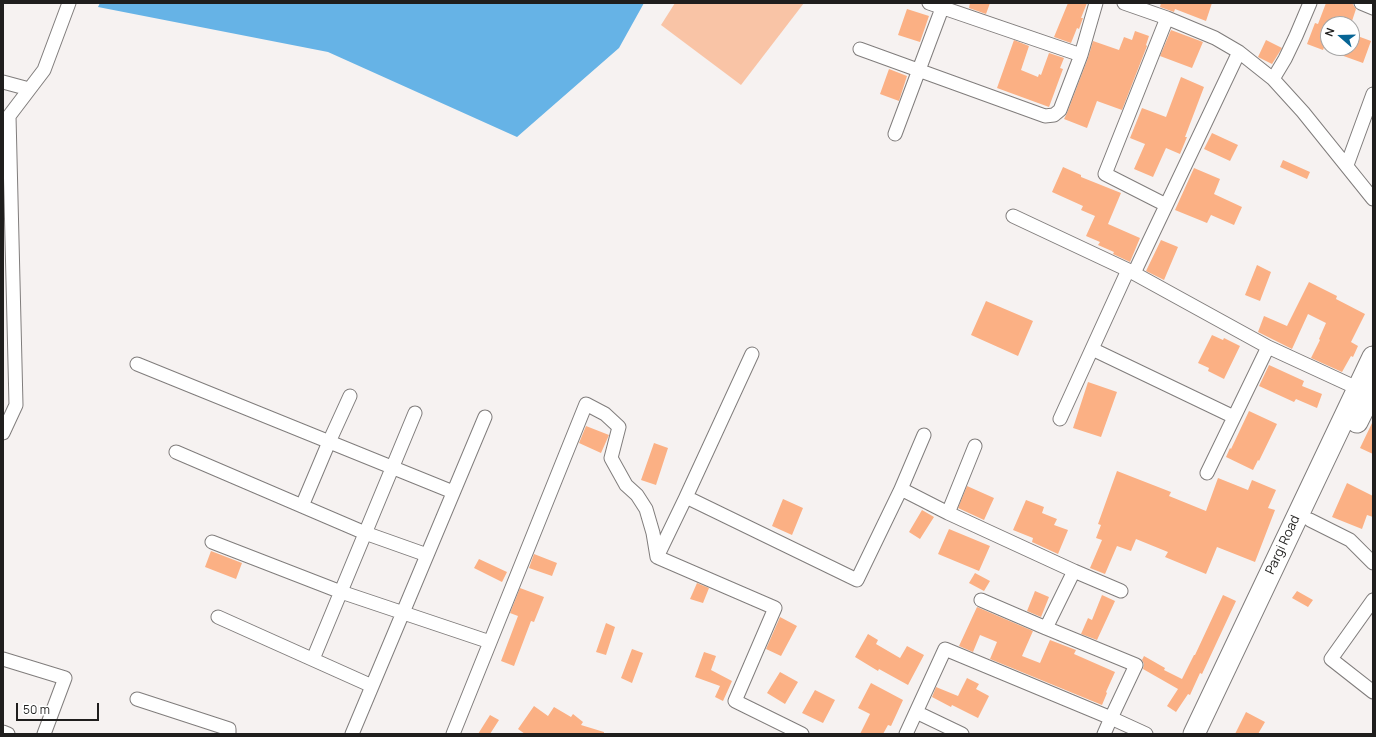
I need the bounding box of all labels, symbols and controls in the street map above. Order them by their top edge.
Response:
north arrow [1320,16,1360,56]
text: N [1321,26,1338,38]
street label: Pargi Road [1263,513,1303,577]
scale bar [18,695,101,721]
text: 50 m [23,701,50,718]

